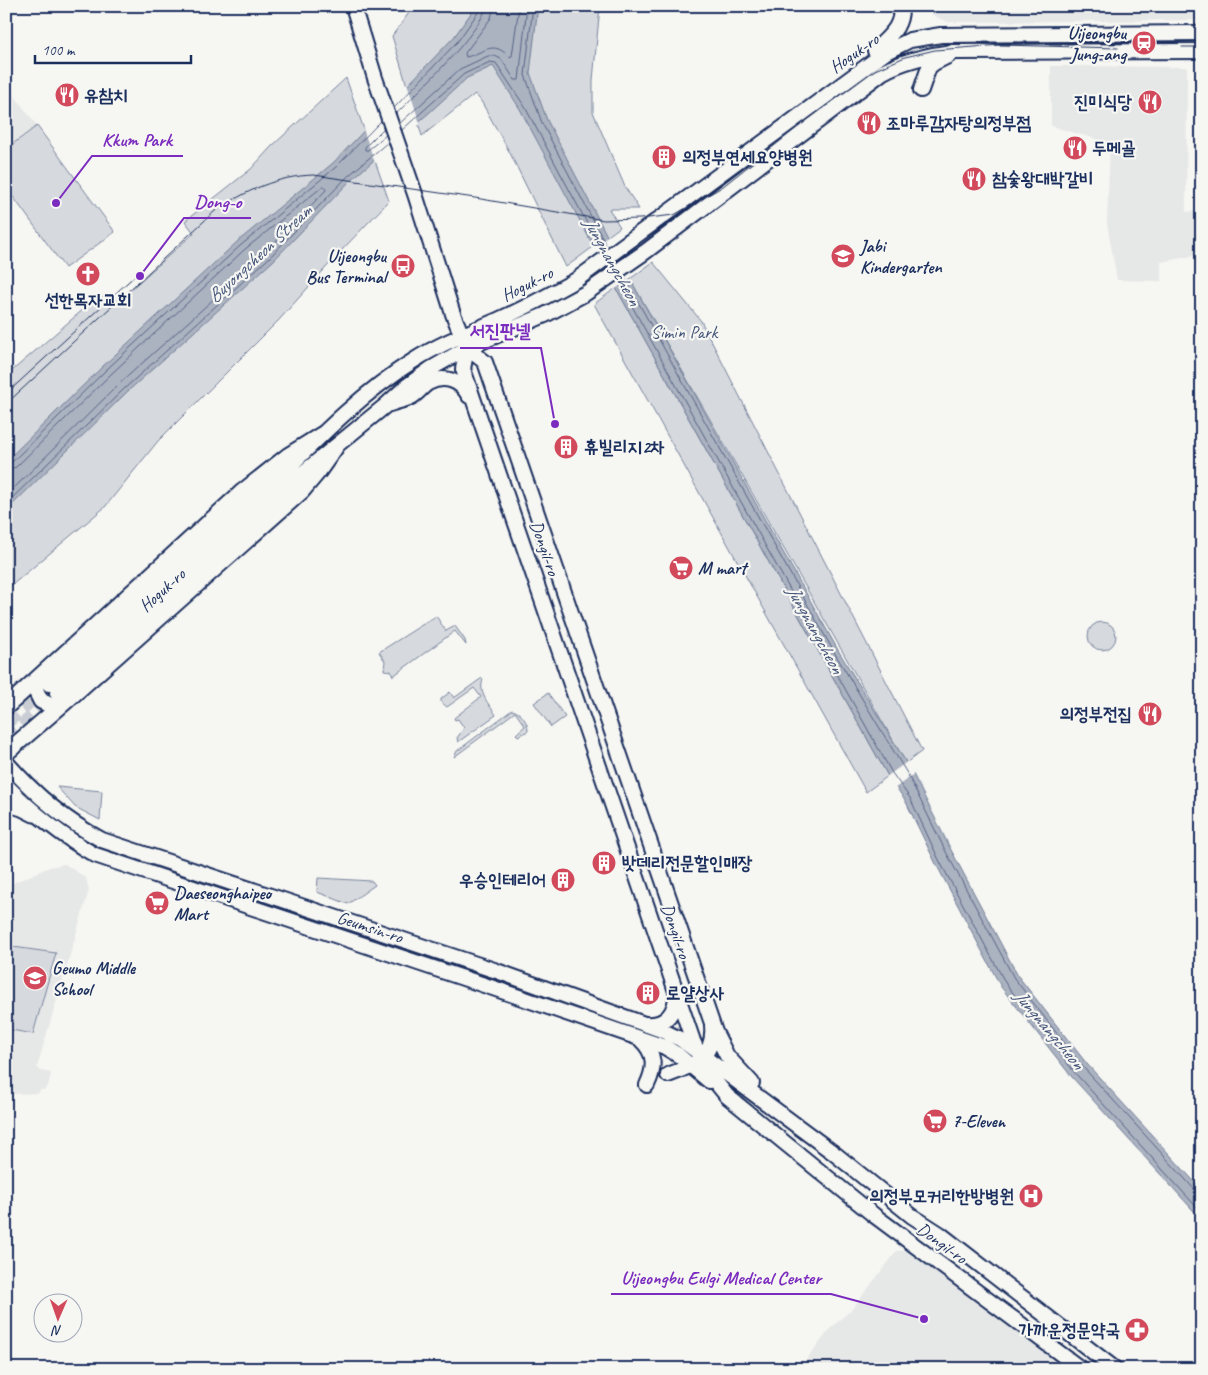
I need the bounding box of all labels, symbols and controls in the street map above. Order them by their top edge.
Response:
place label: Uijeongbu Jung-ang [1068,22,1128,65]
street label: Hoguk-ro [825,27,884,78]
station icon: Uijeongbu Jung-ang [1131,30,1157,56]
scale bar [35,32,191,64]
text: 100 m [42,41,76,60]
restaurant icon: 유참치 [54,82,80,108]
place label: 유참치 [84,84,127,106]
restaurant icon: 진미식당 [1137,89,1163,115]
place label: 진미식당 [1074,91,1133,113]
restaurant icon: 조마루감자탕의정부점 [856,110,882,136]
place label: 조마루감자탕의정부점 [886,112,1031,134]
callout: Kkum Park [92,122,183,156]
text: Kkum Park [102,128,174,152]
restaurant icon: 두메골 [1062,135,1088,161]
place label: 두메골 [1092,137,1136,159]
building icon: 의정부연세요양병원 [651,144,677,170]
place label: 의정부연세요양병원 [682,146,812,168]
restaurant icon: 참숯왕대박갈비 [961,166,987,192]
place label: 참숯왕대박갈비 [992,168,1093,190]
callout: Dong-o [184,184,251,218]
text: Dong-o [195,190,243,214]
water label: Buyongcheon Stream [202,198,318,308]
water label: Jungnangcheon [577,212,647,311]
place label: Jabi Kindergarten [858,235,942,278]
school or university icon: Jabi Kindergarten [830,243,856,269]
place label: Uijeongbu Bus Terminal [306,245,390,288]
bus stop icon: Uijeongbu Bus Terminal [390,253,416,279]
church icon: 선한목자교회 [75,261,101,287]
street label: Hoguk-ro [498,261,558,306]
place label: 선한목자교회 [45,289,131,311]
callout: 서진판넬 [460,314,541,348]
text: 서진판넬 [469,319,531,343]
park label: Simin Park [651,321,719,343]
building icon: 휴빌리지2차 [553,434,579,460]
place label: 휴빌리지2차 [584,436,665,458]
street label: Dongil-ro [525,518,565,580]
supermarket icon: M mart [668,555,694,581]
place label: M mart [698,557,749,579]
street label: Hoguk-ro [134,562,191,617]
water label: Jungnangcheon [780,580,850,679]
restaurant icon: 의정부전집 [1137,701,1163,727]
place label: 의정부전집 [1060,703,1132,725]
building icon: 밧데리전문할인매장 [591,850,617,876]
place label: 밧데리전문할인매장 [622,852,753,874]
building icon: 우승인테리어 [550,867,576,893]
place label: 우승인테리어 [459,869,546,891]
place label: Daeseonghaipeo Mart [174,882,272,925]
supermarket icon: Daeseonghaipeo Mart [144,890,170,916]
street label: Dongil-ro [656,901,696,963]
street label: Geumsin-ro [334,906,407,948]
place label: Geumo Middle School [52,957,137,1000]
school or university icon: Geumo Middle School [22,965,48,991]
building icon: 로얄상사 [635,980,661,1006]
place label: 로얄상사 [666,982,724,1004]
water label: Jungnangcheon [1008,983,1090,1075]
supermarket icon: 7-Eleven [922,1108,948,1134]
place label: 7-Eleven [952,1110,1007,1132]
hospital icon: 의정부모커리한방병원 [1018,1183,1044,1209]
place label: 의정부모커리한방병원 [869,1185,1014,1207]
street label: Dongil-ro [913,1217,973,1269]
callout: Uijeongbu Eulgi Medical Center [611,1260,831,1294]
text: Uijeongbu Eulgi Medical Center [621,1266,823,1290]
north arrow [32,1292,82,1342]
pharmacy icon: 가까운정문약국 [1124,1317,1150,1343]
place label: 가까운정문약국 [1019,1319,1120,1341]
text: N [51,1322,62,1339]

